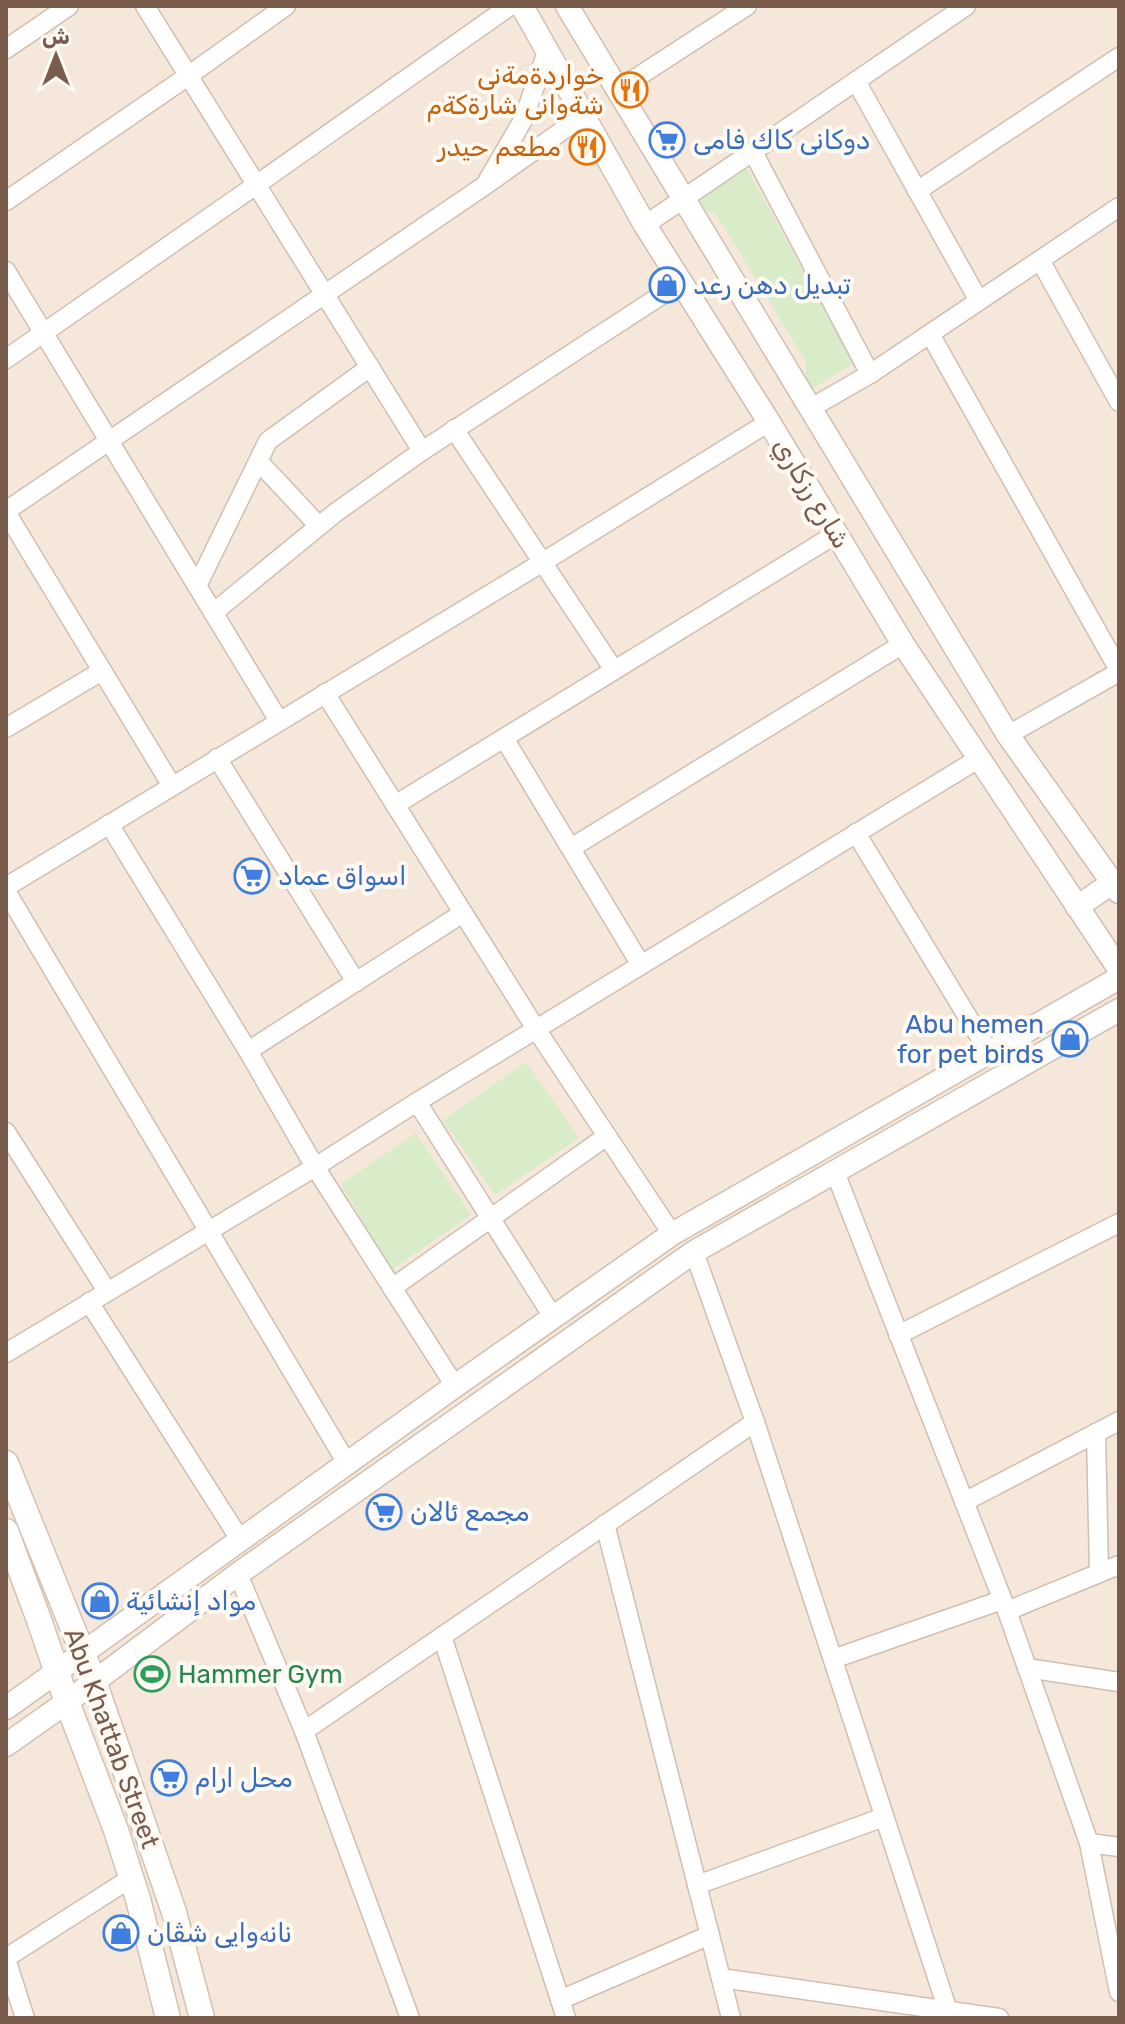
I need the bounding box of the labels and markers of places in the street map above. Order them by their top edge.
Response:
place label: خواردةمةنى شةوانى شارةكةم [427,60,604,122]
restaurant icon: خواردةمةنى شةوانى شارةكةم [611,71,649,109]
supermarket icon: دوكانى كاك فامى [648,121,686,159]
place label: دوكانى كاك فامى [693,125,870,156]
restaurant icon: مطعم حيدر [568,128,606,166]
place label: مطعم حيدر [436,132,561,164]
shop icon: تبديل دهن رعد [648,266,686,304]
place label: تبديل دهن رعد [693,270,851,301]
supermarket icon: اسواق عماد [233,857,271,895]
place label: اسواق عماد [278,861,406,892]
place label: Abu hemen for pet birds [897,1009,1044,1070]
shop icon: Abu hemen for pet birds [1051,1020,1089,1058]
supermarket icon: مجمع ئالان [365,1493,403,1531]
place label: مجمع ئالان [410,1497,529,1531]
shop icon: مواد إنشائية [81,1582,119,1620]
place label: مواد إنشائية [126,1586,256,1617]
sports icon: Hammer Gym [133,1655,171,1693]
place label: Hammer Gym [178,1659,343,1690]
supermarket icon: محل ارام [150,1759,188,1797]
place label: محل ارام [195,1763,293,1795]
shop icon: نانەوایی شڤان [102,1914,140,1952]
place label: نانەوایی شڤان [147,1918,292,1949]

